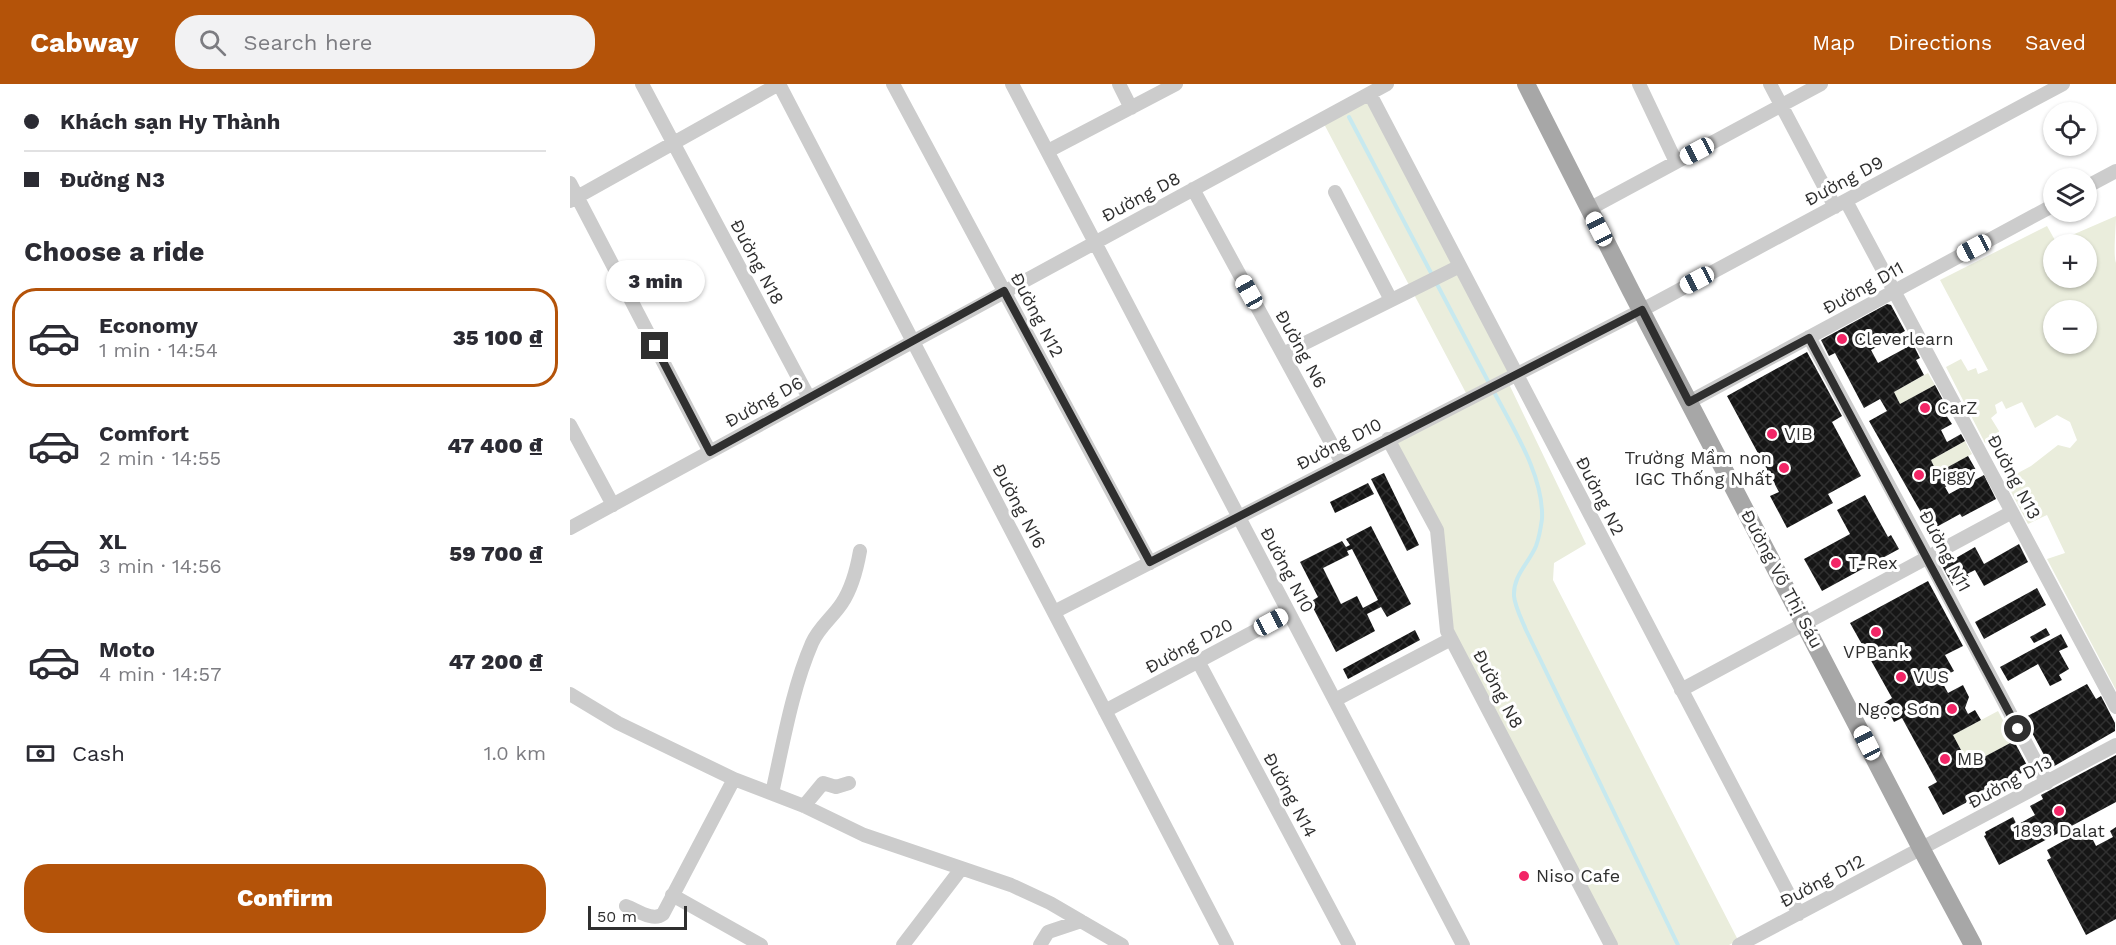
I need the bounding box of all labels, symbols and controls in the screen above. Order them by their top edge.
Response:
search box [175,15,595,69]
text: Cabway [30,26,139,59]
icon: search [196,26,229,59]
text: Search here [244,30,373,55]
text: Map [1812,30,1855,55]
text: Directions [1888,30,1992,55]
text: Saved [2025,30,2086,55]
map controls [2043,102,2097,354]
button: locate [2043,102,2097,156]
text: Khách sạn Hy Thành [60,109,280,134]
car [1677,135,1717,167]
street label: Đường D9 [1801,151,1887,210]
text: Đường N3 [60,167,165,192]
street label: Đường D8 [1098,167,1184,226]
button: layers [2043,168,2097,222]
car [1583,209,1615,249]
street label: Đường N18 [726,216,789,308]
car [1954,232,1994,264]
button: + [2043,234,2097,288]
text: Choose a ride [24,236,204,268]
street label: Đường D11 [1819,257,1907,318]
callout: 3 min [606,259,704,301]
car [1677,264,1717,296]
text: 3 min [628,269,683,293]
street label: Đường N12 [1006,269,1068,361]
car [1232,272,1266,312]
button: − [2043,300,2097,354]
street label: Đường N6 [1271,306,1332,392]
icon: car [27,311,81,365]
text: Economy [99,313,198,338]
text: 35 100 ₫ [453,325,543,350]
place label: Cleverlearn [1854,328,1954,349]
route end [641,332,668,359]
marker: Cleverlearn [1835,332,1849,346]
text: 1 min · 14:54 [99,338,218,362]
street label: Đường D6 [721,372,806,432]
place label: CarZ [1937,397,1978,418]
marker: CarZ [1918,401,1932,415]
street label: Đường D10 [1292,413,1385,474]
icon: car [27,419,81,473]
text: Comfort [99,421,189,446]
place label: VIB [1784,423,1813,444]
marker: VIB [1765,427,1779,441]
street label: Đường N13 [1983,431,2045,523]
text: 47 400 ₫ [447,433,543,458]
text: 2 min · 14:55 [99,446,221,470]
place label: Trường Mầm non IGC Thống Nhất [1624,447,1772,489]
street label: Đường N2 [1572,453,1629,539]
street label: Đường N16 [988,460,1051,552]
marker: Trường Mầm non IGC Thống Nhất [1777,461,1791,475]
place label: Piggy [1931,464,1976,485]
marker: Piggy [1912,468,1926,482]
street label: Đường Võ Thị Sáu [1737,506,1828,652]
street label: Đường N11 [1915,506,1976,595]
street label: Đường N10 [1256,524,1319,616]
icon: car [27,527,81,581]
text: XL [99,529,127,554]
text: 59 700 ₫ [449,541,543,566]
place label: T-Rex [1848,552,1898,573]
text: 3 min · 14:56 [99,554,222,578]
marker: T-Rex [1829,556,1843,570]
car [1251,606,1291,638]
street label: Đường D20 [1141,614,1236,678]
marker: VPBank [1869,625,1883,639]
icon: car [27,635,81,689]
text: Moto [99,637,155,662]
place label: VPBank [1843,641,1909,662]
street label: Đường N8 [1469,646,1528,732]
text: 47 200 ₫ [448,649,543,674]
text: 4 min · 14:57 [99,662,221,686]
place label: VUS [1913,666,1949,687]
marker: VUS [1894,670,1908,684]
place label: Ngọc Sơn [1857,698,1940,719]
marker: Ngọc Sơn [1945,702,1959,716]
route start [2004,715,2031,742]
car [1851,723,1883,763]
icon: cash [24,737,57,770]
text: Cash [72,741,125,766]
text: 1.0 km [484,741,546,765]
place label: MB [1957,748,1984,769]
street label: Đường N14 [1259,749,1322,841]
street label: Đường D13 [1964,751,2056,813]
marker: MB [1938,752,1952,766]
marker: 1893 Dalat [2052,804,2066,818]
place label: 1893 Dalat [2013,820,2105,841]
street label: Đường D12 [1776,850,1868,912]
button: Confirm [24,864,546,933]
place label: Niso Cafe [1536,865,1620,886]
marker: Niso Cafe [1517,869,1531,883]
scale bar [588,903,687,930]
text: 50 m [597,907,637,926]

